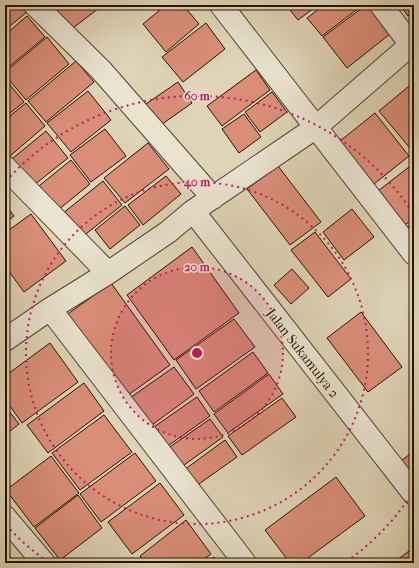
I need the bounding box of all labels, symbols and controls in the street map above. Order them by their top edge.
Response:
text: 60 m [184,89,211,103]
text: 40 m [183,175,211,190]
text: 20 m [184,260,211,274]
street label: Jalan Sukamulya 2 [262,304,343,401]
centre of rings [190,346,204,360]

